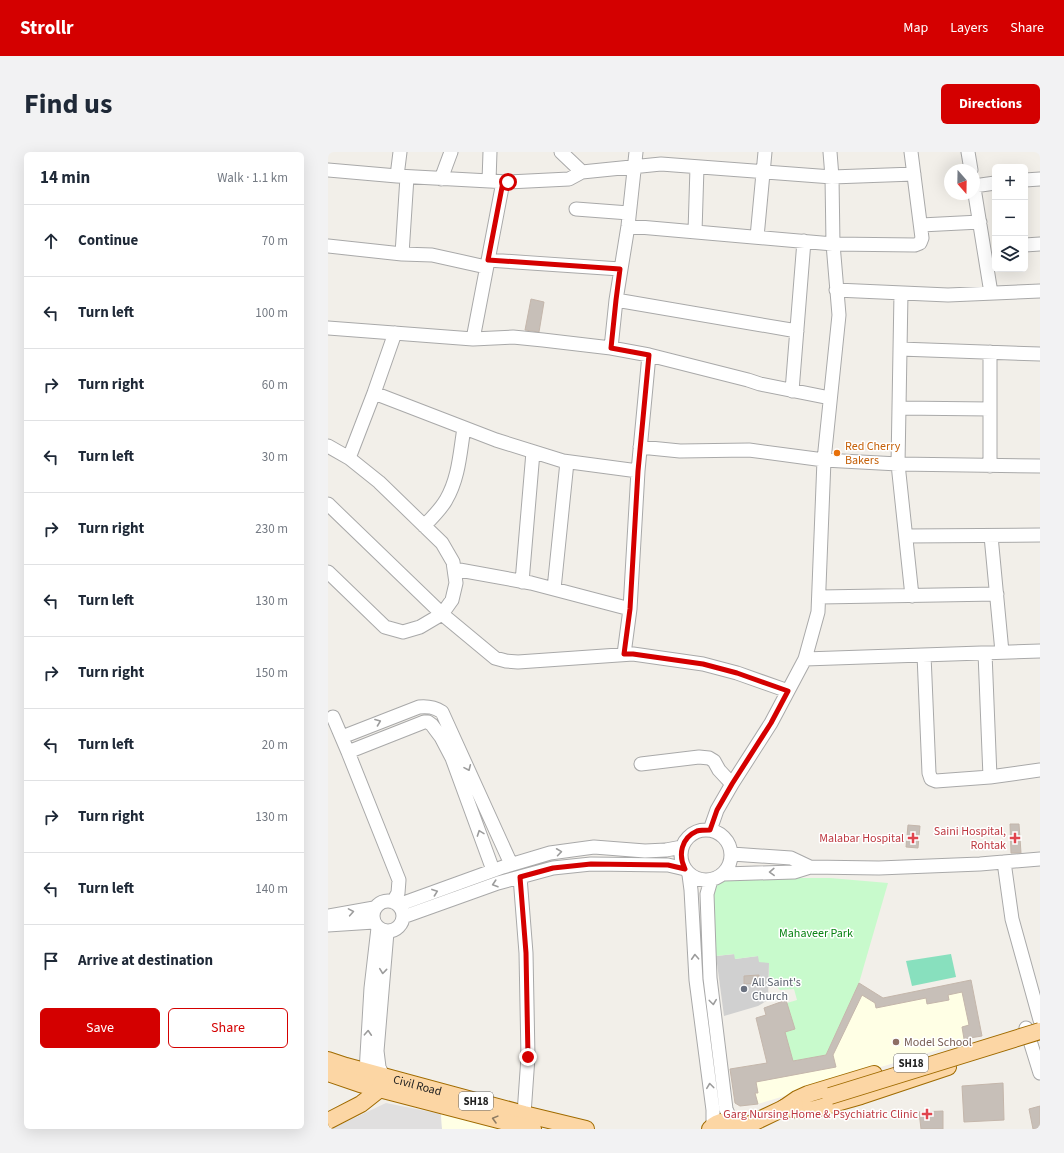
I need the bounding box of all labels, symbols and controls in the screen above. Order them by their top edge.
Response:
text: Strollr [20,15,74,42]
text: Map [903,18,928,38]
text: Layers [950,18,988,38]
text: Share [1010,18,1044,38]
text: Find us [24,84,112,124]
button: Directions [941,84,1040,124]
north arrow [944,164,980,200]
map controls [992,164,1028,272]
button: + [992,164,1028,200]
text: 14 min [40,166,90,190]
text: Walk · 1.1 km [217,169,288,187]
route start [499,173,517,191]
button: − [992,200,1028,236]
icon: ahead [40,230,62,252]
text: Continue [78,230,138,251]
text: 70 m [262,232,288,250]
button: layers [992,236,1028,272]
icon: left [40,302,62,324]
text: Turn left [78,302,134,323]
text: 100 m [255,304,288,322]
icon: right [40,374,62,396]
text: Turn right [78,374,144,395]
text: 60 m [262,376,288,394]
place label: Red Cherry Bakers [845,438,901,469]
icon: left [40,446,62,468]
text: Turn left [78,446,134,467]
text: 30 m [262,448,288,466]
marker: Red Cherry Bakers [832,448,842,458]
icon: right [40,518,62,540]
text: Turn right [78,518,144,539]
text: 230 m [255,520,288,538]
icon: left [40,590,62,612]
text: Turn left [78,590,134,611]
text: 130 m [255,592,288,610]
icon: right [40,662,62,684]
text: Turn right [78,662,144,683]
text: 150 m [255,664,288,682]
one-way arrow [375,719,382,727]
icon: left [40,734,62,756]
text: Turn left [78,734,134,755]
text: 20 m [262,736,288,754]
one-way arrow [463,764,471,771]
icon: right [40,806,62,828]
text: Turn right [78,806,144,827]
text: 130 m [255,808,288,826]
place label: Saini Hospital, Rohtak [934,823,1006,854]
one-way arrow [476,830,485,837]
place label: Malabar Hospital [819,830,904,847]
marker: Malabar Hospital [907,832,919,844]
marker: Saini Hospital, Rohtak [1009,832,1021,844]
one-way arrow [556,848,562,857]
one-way arrow [769,868,775,877]
icon: left [40,878,62,900]
text: Turn left [78,878,134,899]
one-way arrow [492,879,499,888]
text: 140 m [255,880,288,898]
one-way arrow [432,888,439,896]
one-way arrow [348,908,354,917]
park label: Mahaveer Park [779,925,853,942]
icon: arrive [40,950,62,972]
text: Arrive at destination [78,950,213,971]
one-way arrow [691,954,699,960]
one-way arrow [379,967,388,974]
place label: All Saint's Church [752,974,801,1005]
marker: All Saint's Church [739,984,749,994]
one-way arrow [708,999,717,1005]
button: Save [40,1008,160,1048]
button: Share [168,1008,288,1048]
one-way arrow [364,1030,373,1036]
place label: Model School [904,1034,972,1051]
marker: Model School [891,1037,901,1047]
route end [519,1048,537,1066]
road number: SH18 [894,1054,928,1072]
street label: Civil Road [391,1071,444,1100]
one-way arrow [706,1083,715,1089]
road number: SH18 [459,1092,493,1110]
place label: Garg Nursing Home & Psychiatric Clinic [723,1106,919,1123]
marker: Garg Nursing Home & Psychiatric Clinic [921,1108,933,1120]
one-way arrow [492,1115,499,1124]

